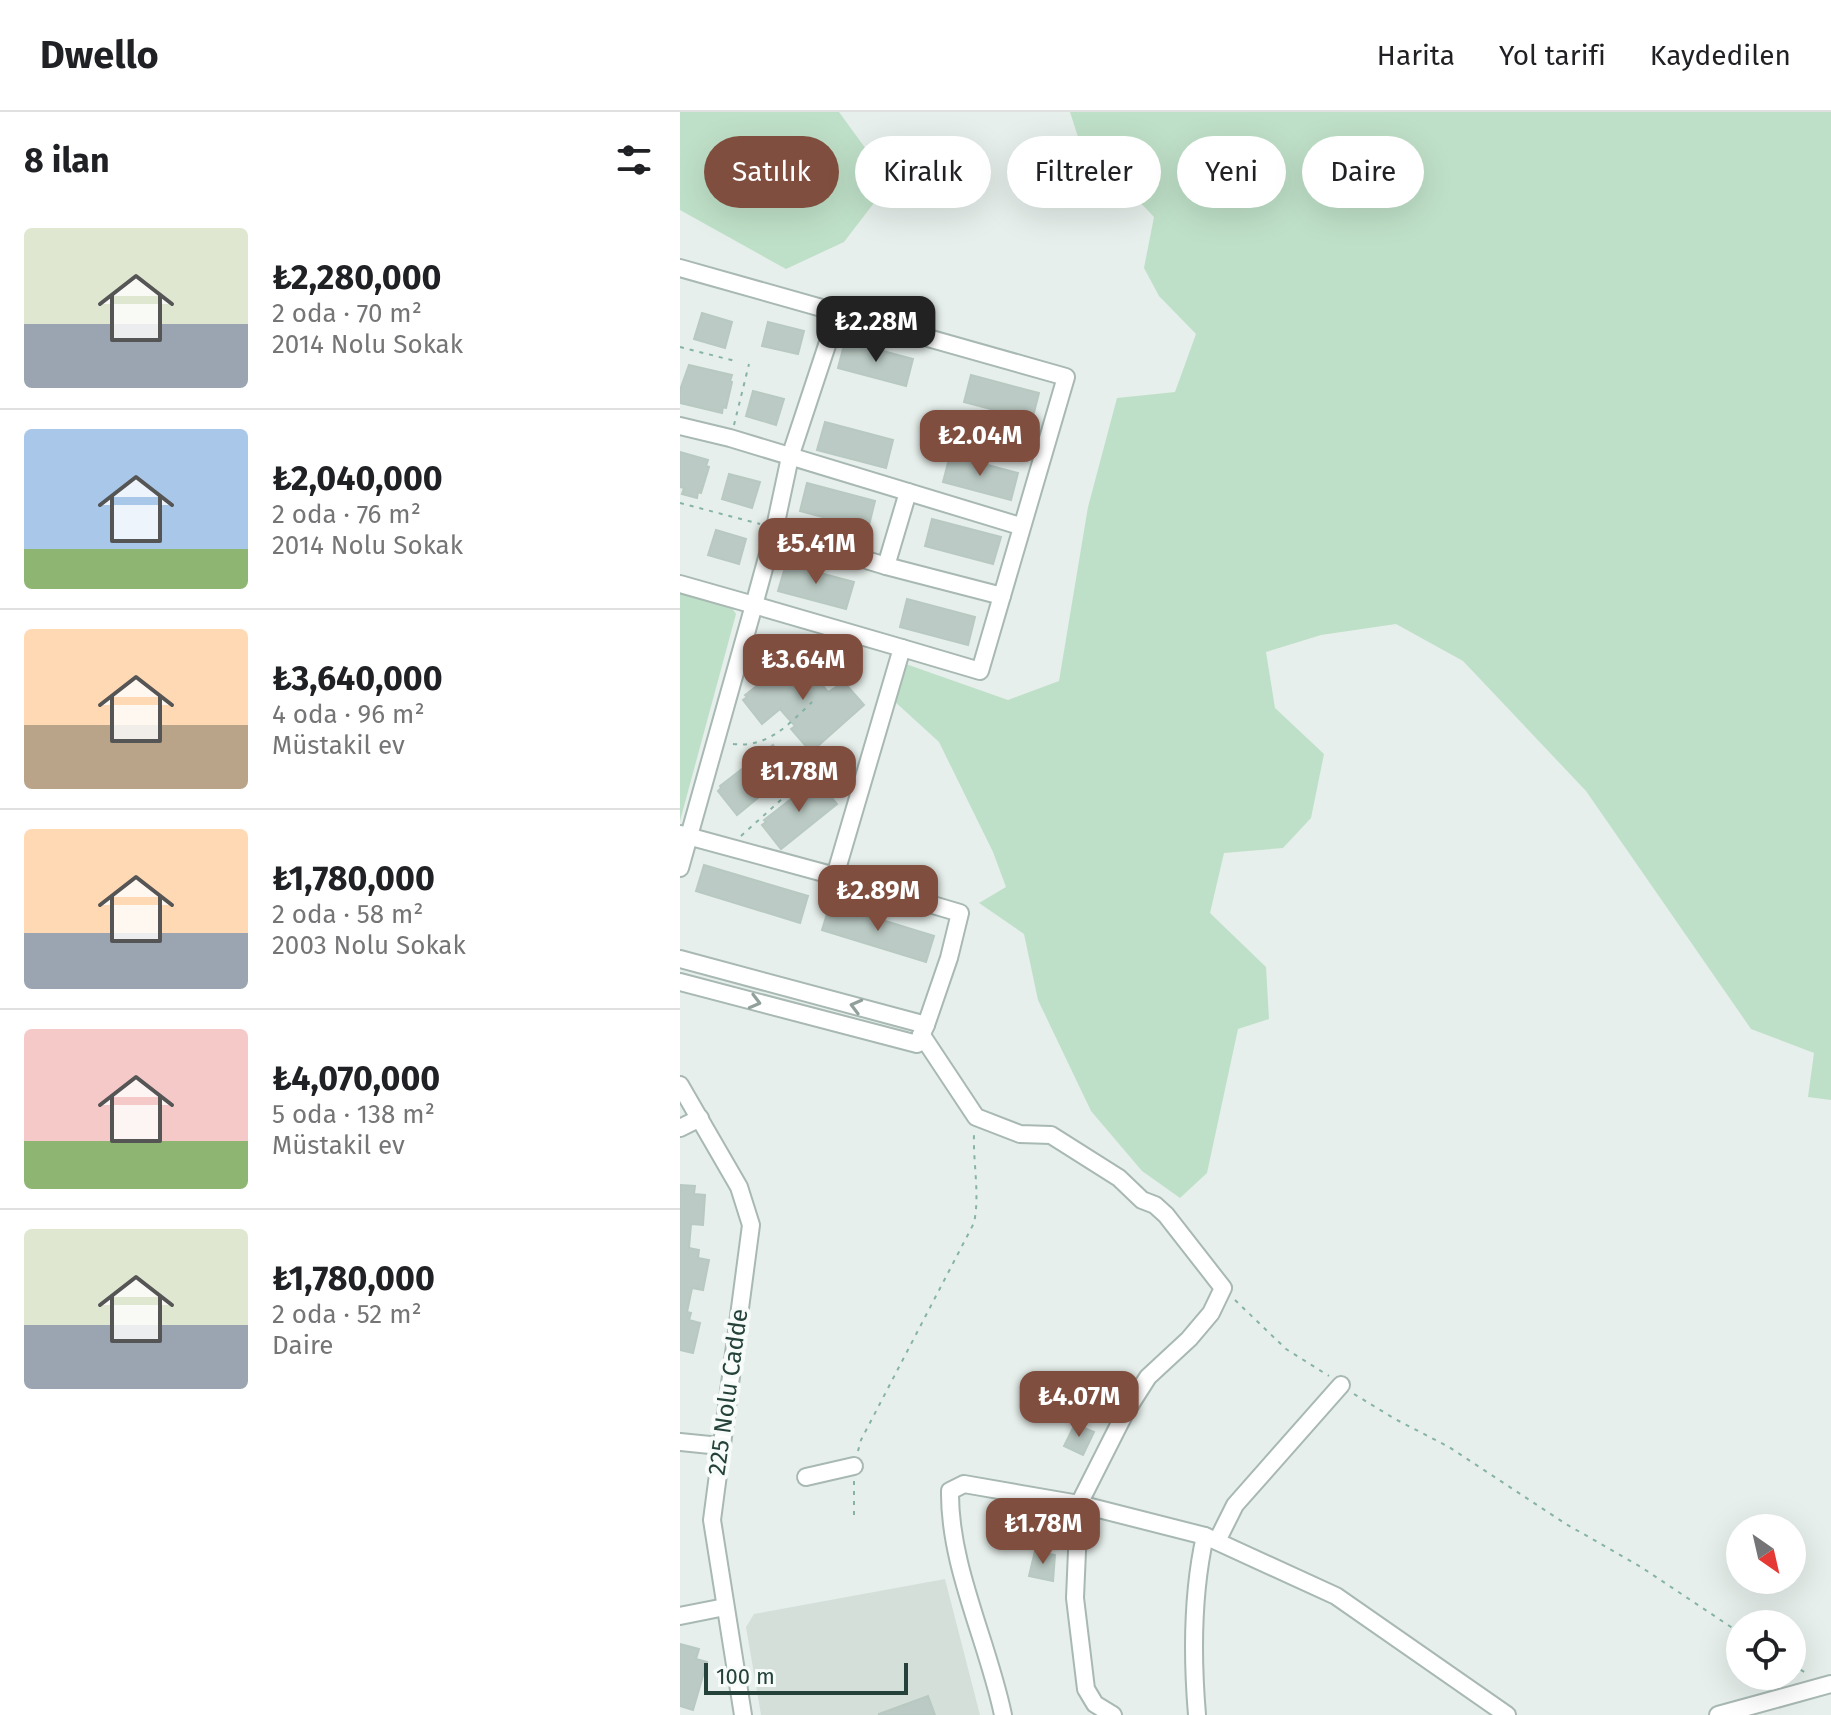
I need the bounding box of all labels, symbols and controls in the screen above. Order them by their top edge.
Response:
text: Dwello [40,32,159,78]
text: Harita [1377,39,1455,72]
text: Yol tarifi [1499,39,1606,72]
text: Kaydedilen [1650,39,1791,72]
chip: Satılık [704,136,839,208]
chip: Kiralık [855,136,991,208]
chip: Filtreler [1007,136,1161,208]
chip: Yeni [1177,136,1286,208]
chip: Daire [1302,136,1424,208]
icon: filters [612,138,656,182]
text: 8 ilan [24,140,110,181]
text: ₺2,280,000 [272,257,441,298]
icon: home [88,260,184,356]
pin: ₺2.28M [811,296,941,364]
text: 2 oda · 70 m² [272,298,422,329]
text: ₺2.28M [834,306,918,337]
text: 2014 Nolu Sokak [272,329,463,360]
pin: ₺2.04M [915,410,1045,478]
text: ₺2.04M [938,420,1022,451]
text: ₺2,040,000 [272,458,443,499]
icon: home [88,461,184,557]
text: 2 oda · 76 m² [272,499,421,530]
pin: ₺5.41M [751,518,881,586]
text: ₺5.41M [776,528,856,559]
text: 2014 Nolu Sokak [272,530,463,561]
pin: ₺3.64M [738,634,868,702]
text: ₺3.64M [761,644,845,675]
text: ₺3,640,000 [272,658,443,699]
icon: home [88,661,184,757]
text: 4 oda · 96 m² [272,699,425,730]
text: Müstakil ev [272,730,405,761]
pin: ₺1.78M [734,746,864,814]
text: ₺1.78M [760,756,838,787]
text: ₺1,780,000 [272,858,435,899]
icon: home [88,861,184,957]
pin: ₺2.89M [813,865,943,933]
text: ₺2.89M [836,875,920,906]
text: 2 oda · 58 m² [272,899,423,930]
text: 2003 Nolu Sokak [272,930,466,961]
one-way arrow [748,992,762,1009]
one-way arrow [849,999,863,1015]
text: ₺4,070,000 [272,1058,440,1099]
icon: home [88,1061,184,1157]
text: 5 oda · 138 m² [272,1099,435,1130]
text: Müstakil ev [272,1130,405,1161]
text: ₺1,780,000 [272,1258,435,1299]
icon: home [88,1261,184,1357]
text: 2 oda · 52 m² [272,1299,422,1330]
street label: 225 Nolu Cadde [702,1307,754,1477]
text: Daire [272,1330,333,1361]
pin: ₺4.07M [1014,1371,1144,1439]
text: ₺4.07M [1038,1381,1120,1412]
pin: ₺1.78M [978,1498,1108,1566]
text: ₺1.78M [1004,1508,1082,1539]
north arrow [1726,1514,1806,1594]
map controls [1726,1514,1806,1690]
button: locate [1726,1610,1806,1690]
scale bar [704,1659,908,1695]
text: 100 m [716,1663,775,1690]

